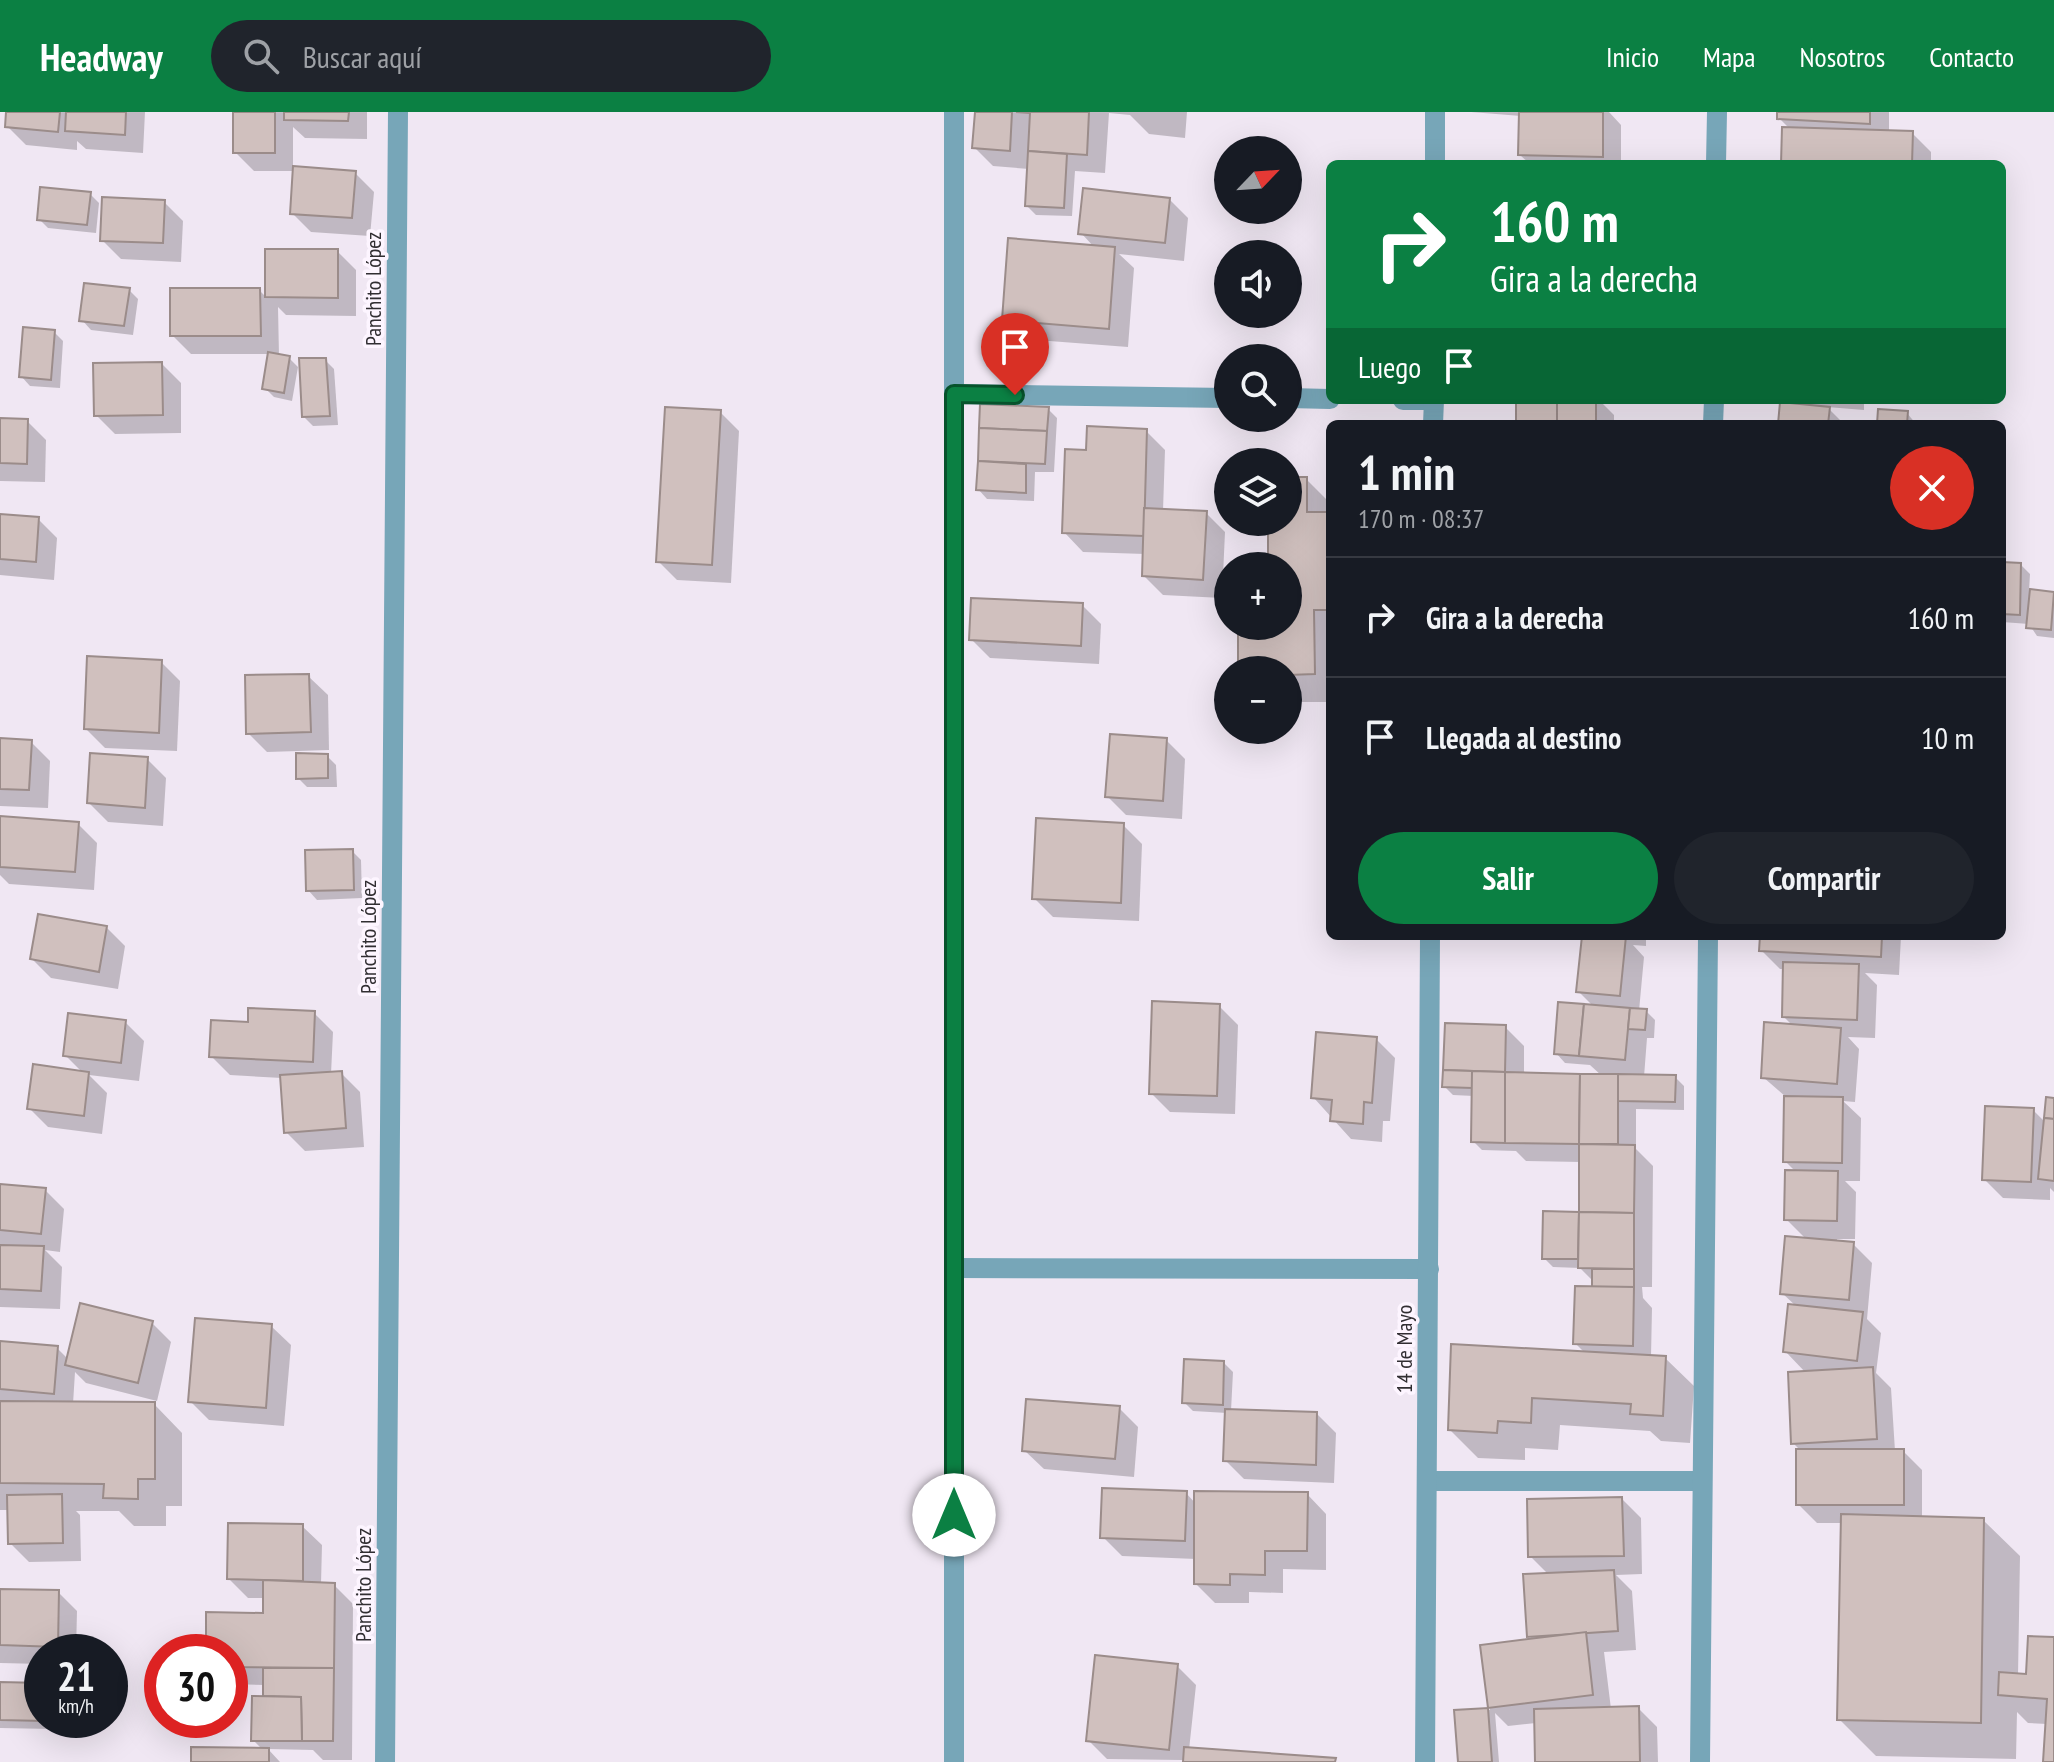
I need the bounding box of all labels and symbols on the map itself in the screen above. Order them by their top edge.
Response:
north arrow [1214,136,1302,224]
street label: Panchito López [359,232,387,346]
pin [981,313,1049,395]
street label: Panchito López [354,880,382,994]
street label: 14 de Mayo [1390,1305,1418,1393]
position arrow [912,1473,996,1557]
street label: Panchito López [349,1528,377,1642]
speed limit sign: 30 [144,1634,248,1738]

